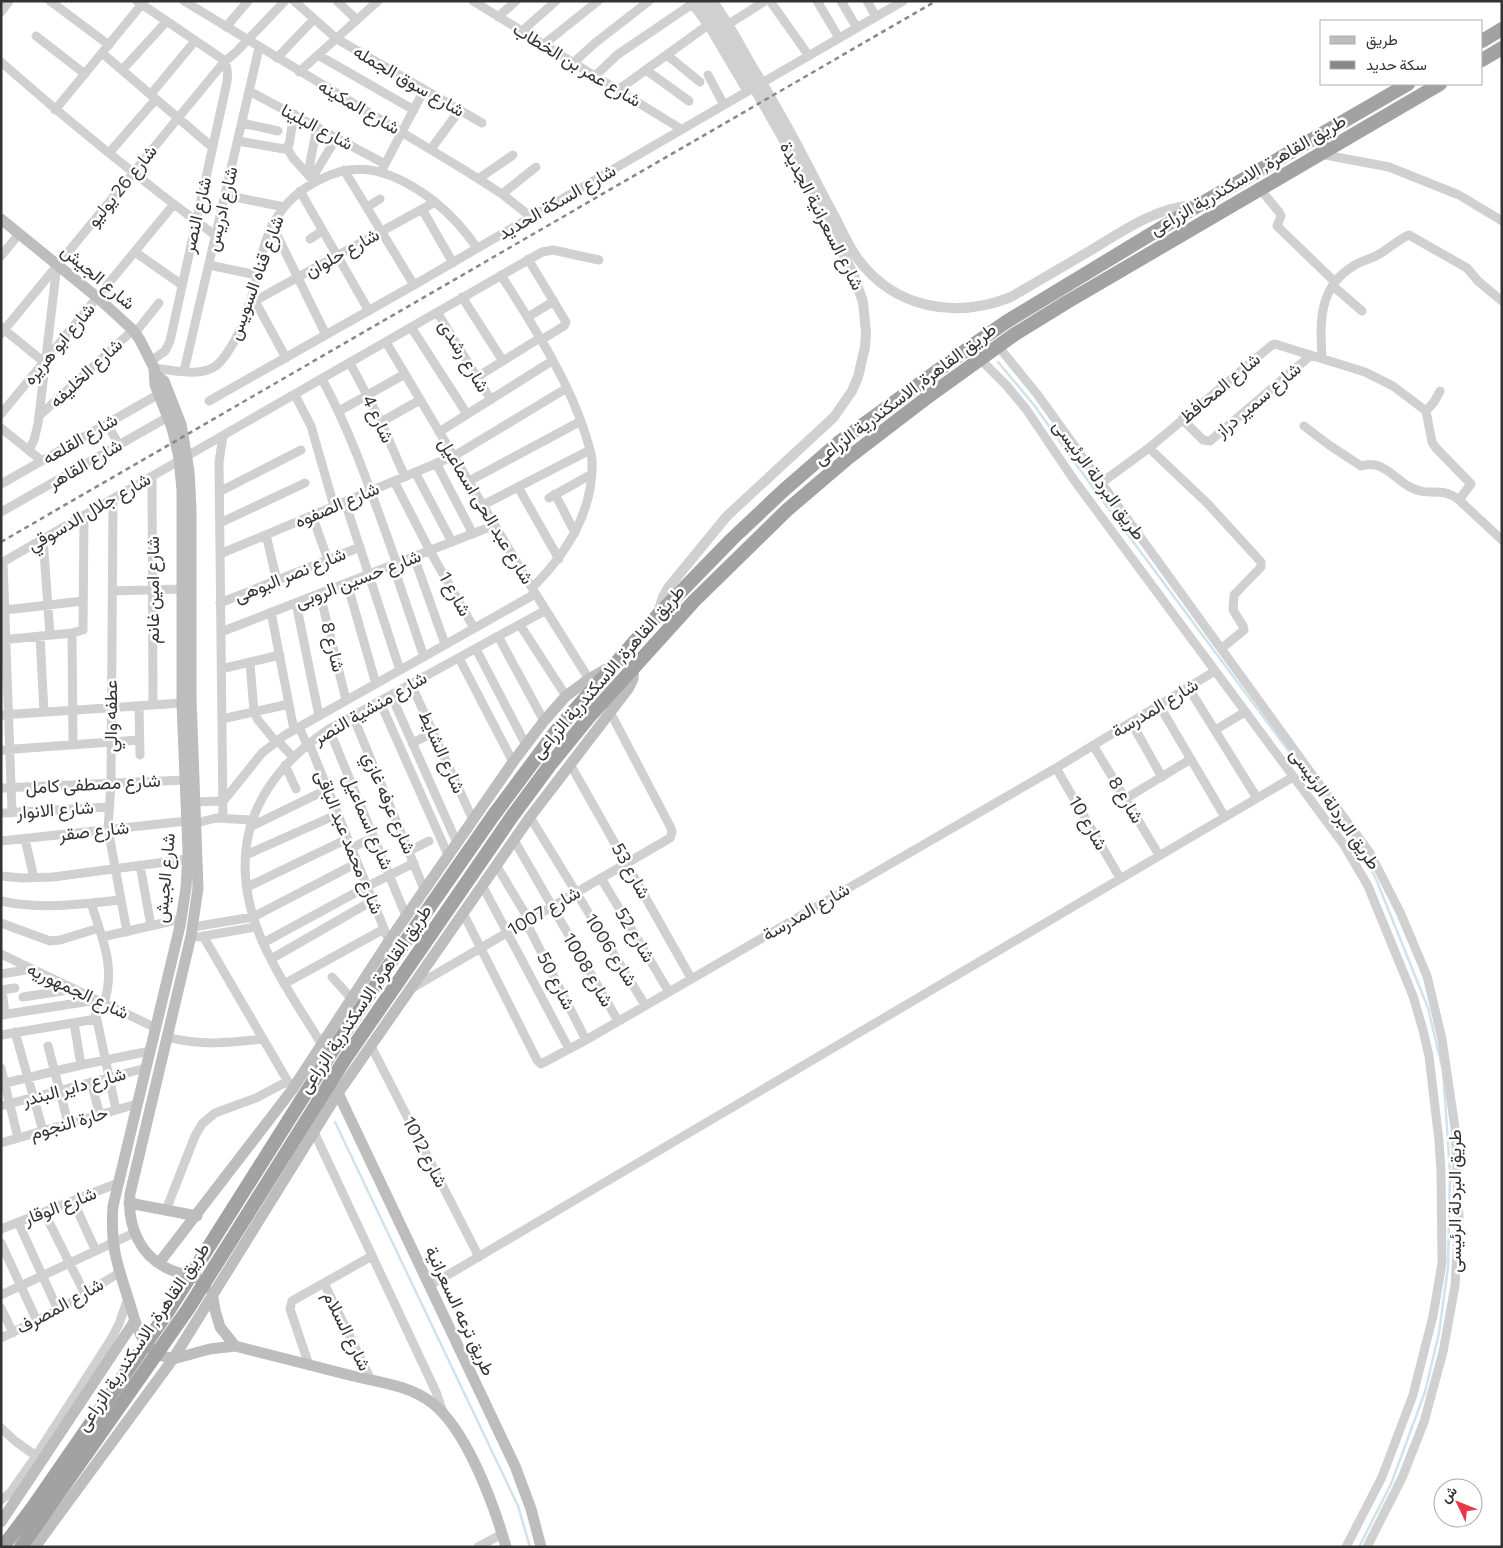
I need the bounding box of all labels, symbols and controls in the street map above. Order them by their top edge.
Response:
street label: شارع عمر بن الخطاب [508,17,646,113]
legend [1320,20,1483,85]
text: طريق [1366,30,1398,50]
street label: شارع سوق الجمله [349,39,469,123]
text: سكة حديد [1366,55,1427,74]
street label: شارع المكينه [314,74,404,140]
street label: شارع البلينا [277,98,357,156]
street label: طريق القاهرة, الاسكندرية الزراعى [1145,109,1350,240]
street label: شارع السعرانية الجديدة [774,138,870,294]
street label: شارع 26 يوليو [81,140,163,232]
street label: شارع السكة الحديد [494,158,620,246]
street label: شارع ادريس [201,164,243,254]
street label: شارع النصر [176,175,217,256]
street label: شارع قناه السويس [222,212,290,344]
street label: شارع حلوان [300,223,384,283]
street label: شارع الجيش [56,239,140,315]
street label: شارع ابو هريره [18,298,100,390]
street label: شارع رشدى [433,315,495,397]
street label: طريق القاهرة, الاسكندرية الزراعى [809,317,1001,470]
street label: شارع الخليفه [44,333,128,413]
street label: شارع المحافظ [1175,347,1265,429]
street label: شارع سمير دراز [1209,357,1306,444]
street label: شارع 4 [356,391,400,447]
street label: شارع القلعه [38,408,122,470]
street label: طريق البردلة الرئيسى [1048,415,1151,544]
street label: شارع القاهر [43,433,127,495]
street label: شارع عبد الحى اسماعيل [433,433,539,589]
street label: شارع جلال الدسوقي [23,467,156,560]
street label: شارع الصفوه [291,476,383,534]
street label: شارع امين غانم [141,536,165,644]
street label: شارع نصر البوهى [231,542,349,608]
street label: شارع حسين الروبى [292,544,424,614]
street label: شارع 1 [433,567,477,621]
street label: طريق القاهرة, الاسكندرية الزراعى [526,580,689,763]
street label: شارع 8 [315,620,351,674]
street label: شارع منشية النصر [308,666,431,751]
street label: شارع المدرسة [1107,673,1203,743]
street label: عطفه والي [99,680,126,752]
street label: شارع الشايط [413,707,471,797]
street label: طريق البردلة الرئيسى [1285,743,1386,874]
street label: شارع عرفه غازي [354,748,421,859]
street label: شارع محمد عبد الباقى [309,766,389,918]
street label: شارع مصطفى كامل [25,768,161,800]
street label: شارع اسماعيل [337,771,399,873]
street label: شارع 8 [1103,772,1149,828]
street label: شارع 10 [1063,791,1113,855]
street label: شارع الانوار [14,795,95,825]
street label: شارع صقر [57,815,130,847]
street label: شارع الجيش [149,832,181,924]
street label: شارع 53 [606,839,656,903]
street label: شارع المدرسة [758,877,854,947]
street label: شارع 1007 [503,881,585,941]
street label: طريق القاهرة, الاسكندرية الزراعى [293,900,436,1098]
street label: شارع 52 [609,903,661,967]
street label: شارع 1006 [579,909,643,991]
street label: شارع 1008 [557,929,619,1011]
street label: شارع 50 [531,948,581,1014]
street label: شارع الجمهوريه [23,957,133,1025]
street label: شارع داير البندر [19,1062,129,1113]
street label: حارة النجوم [27,1100,111,1146]
street label: شارع 1012 [397,1112,453,1192]
street label: طريق البردلة الرئيسى [1443,1129,1466,1273]
street label: شارع الوقار [19,1181,100,1231]
street label: طريق القاهرة, الاسكندرية الزراعى [71,1238,214,1436]
street label: طريق ترعه السعرانية [420,1242,501,1379]
street label: شارع المصرف [12,1272,108,1340]
street label: شارع السلام [317,1287,377,1375]
north arrow [1433,1478,1483,1528]
text: ش [1436,1482,1461,1506]

